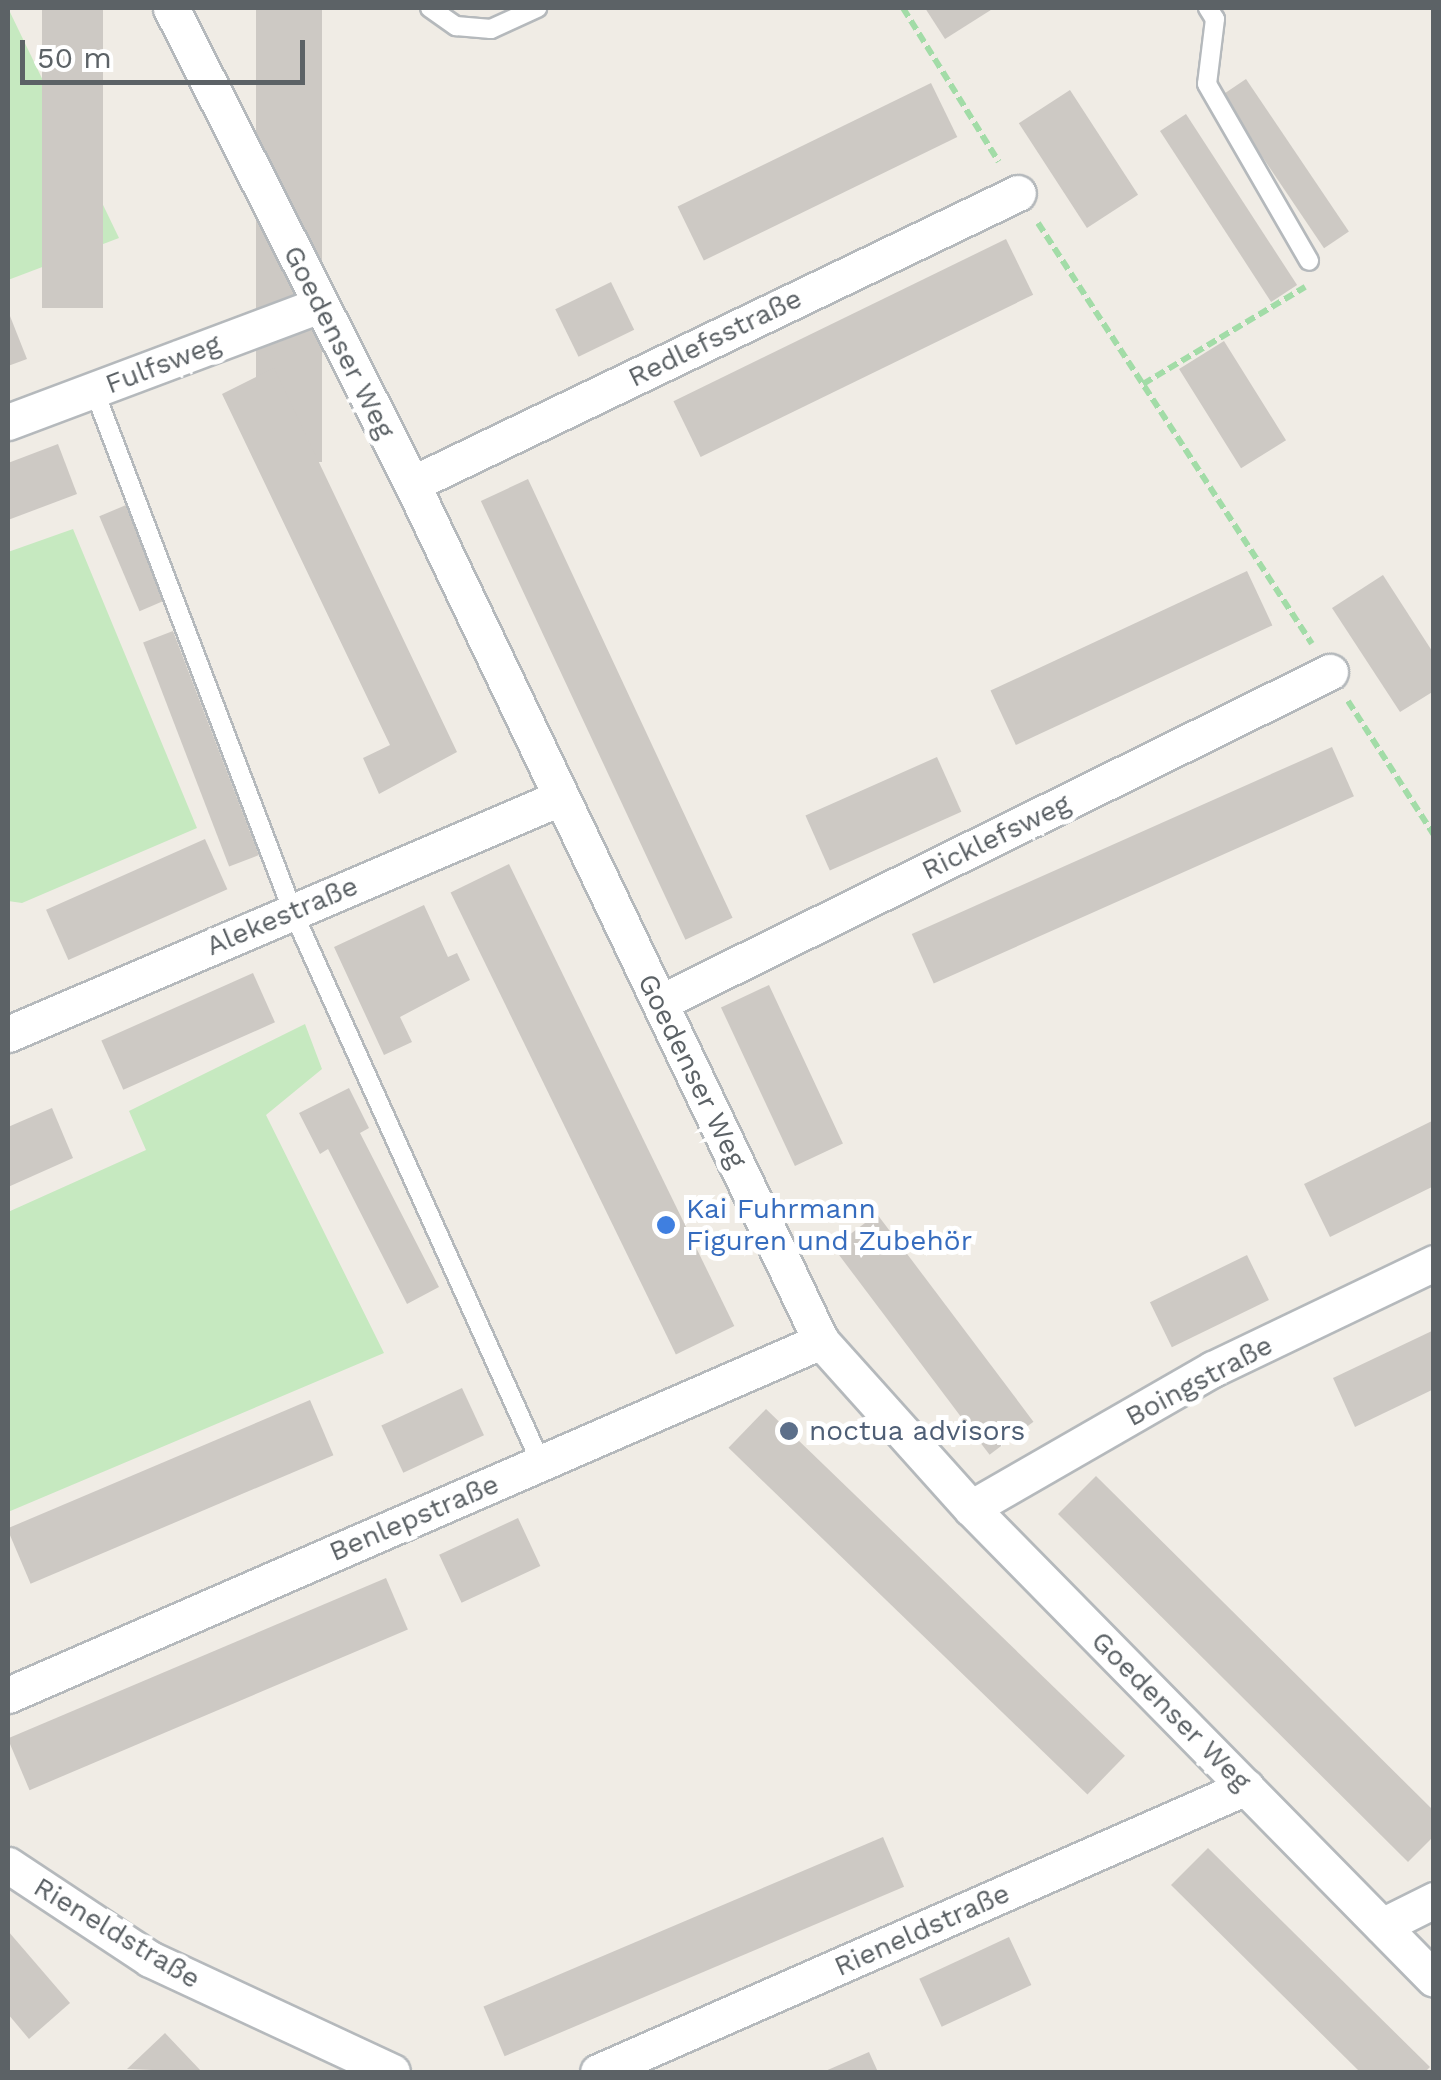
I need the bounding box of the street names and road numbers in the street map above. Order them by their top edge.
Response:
street label: Goedenser Weg [276,239,402,445]
street label: Redlefsstraße [623,281,807,395]
street label: Fulfsweg [101,327,225,401]
street label: Ricklefsweg [916,787,1076,887]
street label: Alekestraße [201,869,363,963]
street label: Goedenser Weg [630,968,754,1174]
street label: Boingstraße [1120,1328,1278,1434]
street label: Benlepstraße [324,1467,504,1569]
street label: Goedenser Weg [1084,1624,1258,1798]
street label: Rieneldstraße [28,1870,206,1996]
street label: Rieneldstraße [829,1876,1015,1984]

